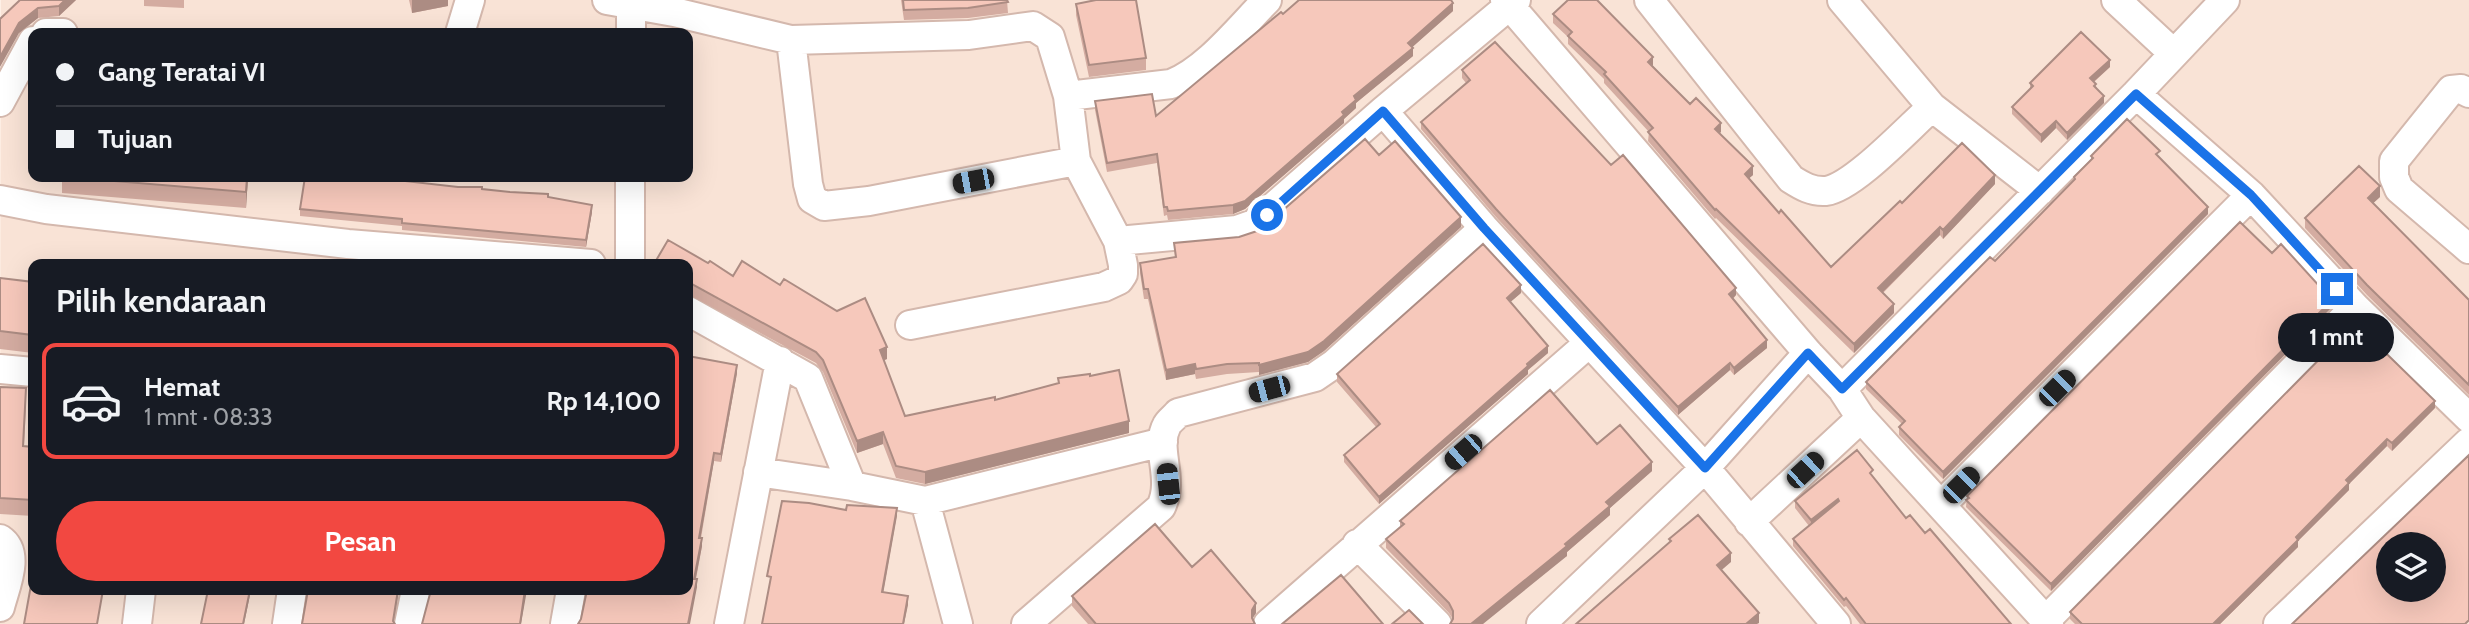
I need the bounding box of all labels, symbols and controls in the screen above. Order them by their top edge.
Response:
text: Gang Teratai VI [98,56,266,88]
text: Tujuan [98,123,173,155]
car [951,167,996,195]
route start [1251,199,1283,231]
route end [2321,273,2353,305]
text: Pilih kendaraan [56,281,267,320]
callout: 1 mnt [2279,314,2395,362]
text: 1 mnt [2309,323,2363,351]
car [2035,366,2080,410]
icon: car [60,370,123,433]
text: Hemat [144,371,220,403]
car [1246,373,1293,405]
text: Rp 14,100 [547,385,661,417]
text: 1 mnt · 08:33 [144,403,273,431]
car [1441,430,1486,474]
car [1783,448,1828,492]
car [1156,462,1181,506]
car [1939,463,1984,507]
button: Pesan [56,501,665,581]
map controls [2376,532,2446,602]
button: layers [2376,532,2446,602]

